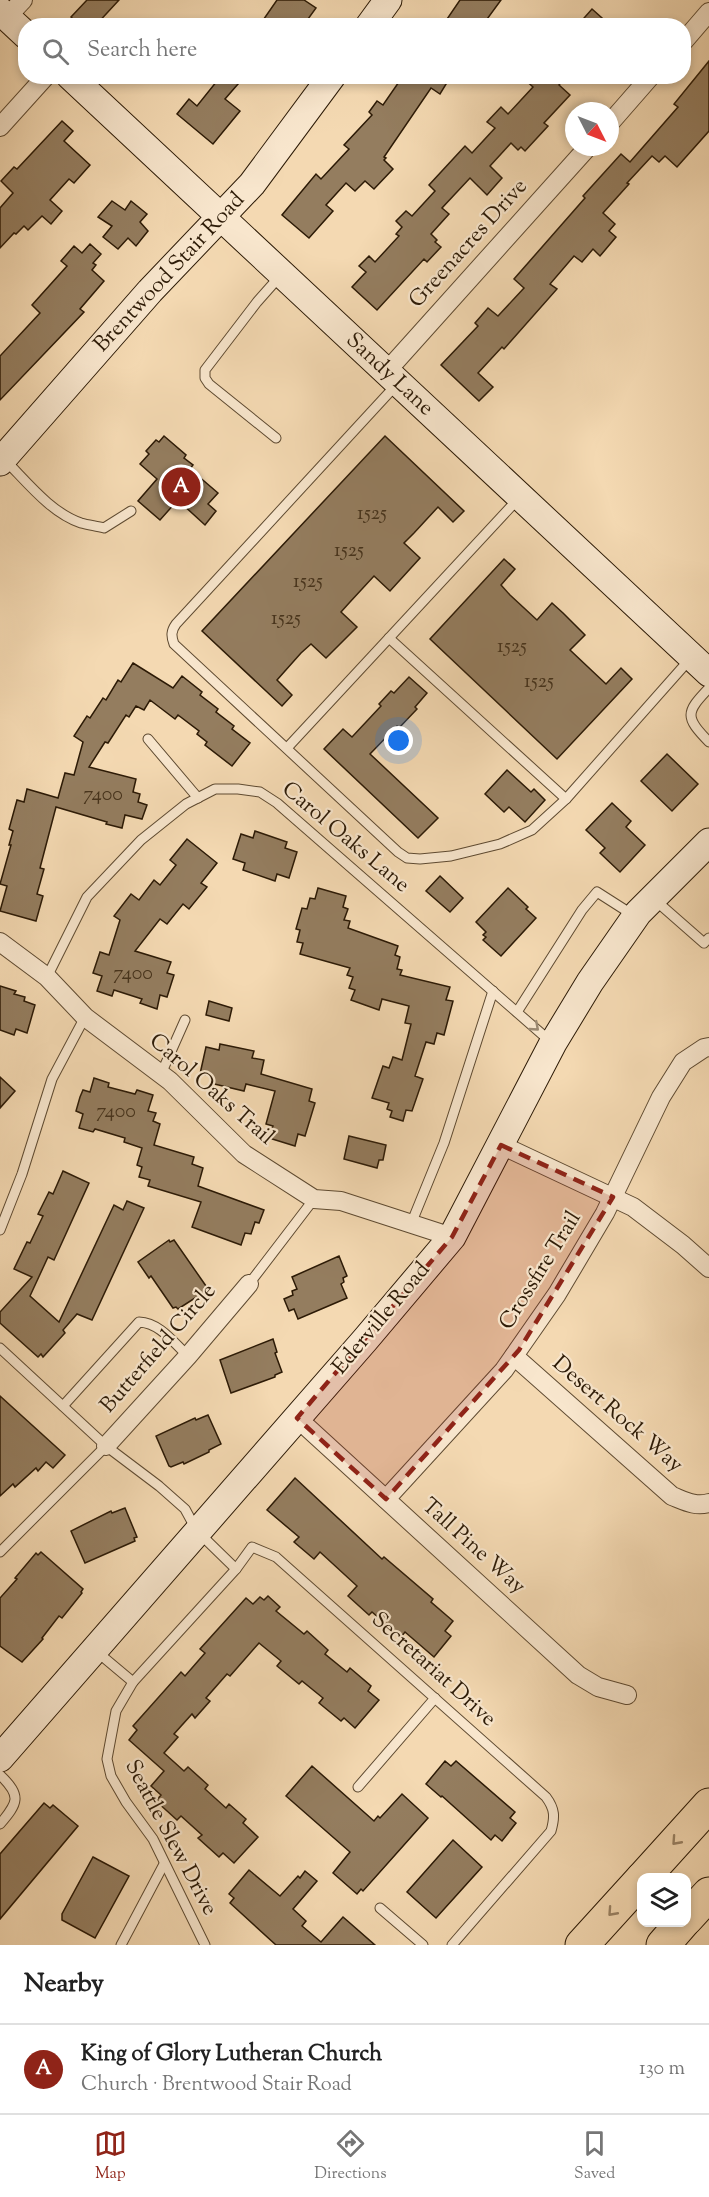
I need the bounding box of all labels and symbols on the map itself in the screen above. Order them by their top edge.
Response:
north arrow [565,102,619,156]
street label: Greenacres Drive [402,172,536,316]
street label: Brentwood Stair Road [87,186,253,360]
street label: Sandy Lane [338,326,440,424]
pin: A [162,464,201,510]
house number: 1525 [357,500,387,529]
house number: 1525 [334,537,364,566]
house number: 1525 [293,568,323,597]
house number: 1525 [271,605,301,634]
house number: 1525 [497,633,527,662]
house number: 1525 [524,668,554,697]
your location [384,726,413,755]
street label: Carol Oaks Lane [274,775,416,901]
house number: 7400 [83,781,123,810]
house number: 7400 [113,960,153,989]
one-way arrow [528,1020,539,1031]
street label: Carol Oaks Trail [141,1026,281,1154]
house number: 7400 [96,1098,136,1127]
street label: Crossfire Trail [492,1206,590,1336]
street label: Ederville Road [325,1256,439,1382]
street label: Butterfield Circle [93,1277,225,1421]
street label: Desert Rock Way [544,1349,690,1481]
street label: Tall Pine Way [414,1491,532,1603]
street label: Secretariat Drive [363,1605,503,1735]
street label: Seattle Slew Drive [115,1754,225,1922]
one-way arrow [672,1834,683,1845]
one-way arrow [608,1905,619,1916]

